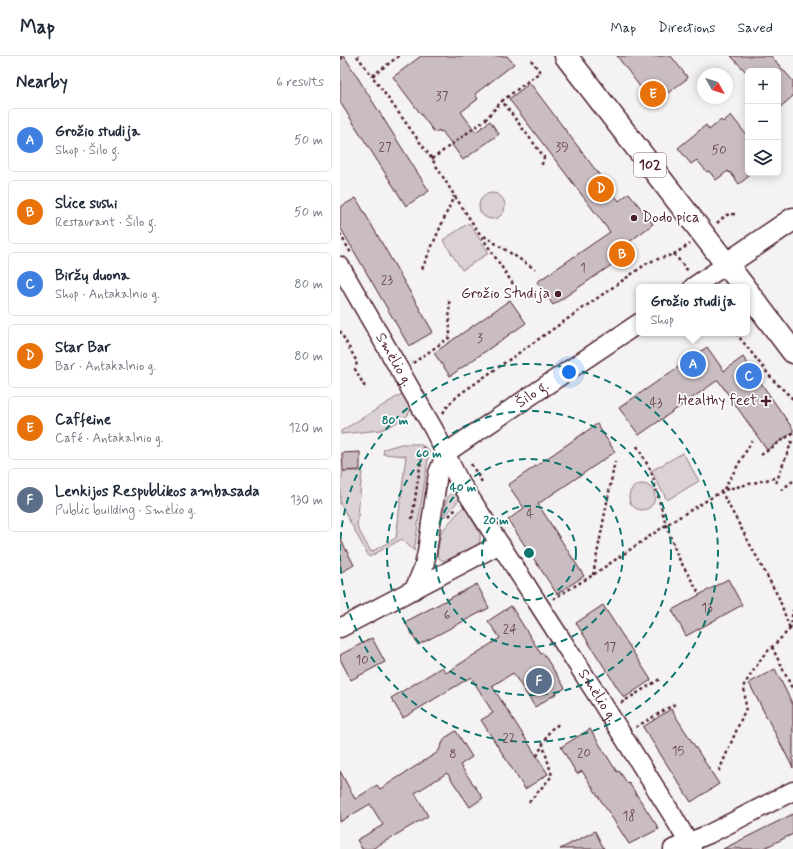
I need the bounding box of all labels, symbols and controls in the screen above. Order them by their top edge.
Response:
text: Map [20,15,55,40]
text: Map [610,19,636,37]
text: Directions [658,19,716,37]
text: Saved [738,19,773,37]
north arrow [697,68,733,104]
map controls [745,68,781,176]
button: + [745,68,781,104]
text: Nearby [16,71,68,93]
text: 6 results [276,74,324,91]
pin: E [640,79,666,109]
house number: 37 [436,88,449,105]
button: − [745,104,781,140]
text: Grožio studija [55,122,140,142]
text: A [26,132,34,149]
text: 50 m [294,132,323,149]
house number: 27 [379,139,392,156]
house number: 39 [555,139,569,156]
button: layers [745,140,781,176]
text: Shop · Šilo g. [55,142,120,159]
house number: 50 [711,142,727,159]
road number: 102 [634,153,666,177]
pin: D [588,174,614,204]
text: Slice sushi [55,194,117,214]
text: B [26,204,34,221]
text: 50 m [294,204,323,221]
place label: Dodo pica [642,208,700,228]
marker: Dodo pica [629,213,639,223]
text: Restaurant · Šilo g. [55,214,157,231]
pin: B [609,239,635,269]
house number: 1 [580,260,586,277]
text: Biržų duona [55,266,129,286]
house number: 23 [381,272,393,289]
text: C [25,276,35,293]
text: 80 m [294,276,323,293]
place label: Grožio Studija [461,284,550,304]
popup [636,284,750,336]
text: Shop · Antakalnio g. [55,286,160,303]
marker: Grožio Studija [553,289,563,299]
text: Grožio studija [650,292,736,312]
text: Shop [650,312,674,329]
street label: Smėlio g. [370,329,417,390]
house number: 3 [477,330,483,347]
text: Star Bar [55,338,110,358]
text: D [26,348,34,365]
text: 80 m [294,348,323,365]
pin: A [680,349,706,379]
text: Bar · Antakalnio g. [55,358,156,375]
pin: C [736,361,762,391]
your location [559,362,579,382]
street label: Šilo g. [512,376,553,413]
place label: Healthy feet [678,391,757,411]
house number: 43 [649,395,663,412]
marker: Healthy feet [760,395,772,407]
text: Caffeine [55,410,111,430]
text: 80 m [382,413,409,429]
text: E [26,420,34,437]
text: 120 m [289,420,323,437]
text: Café · Antakalnio g. [55,430,163,447]
text: 60 m [416,446,442,462]
text: 40 m [450,480,477,496]
text: Lenkijos Respublikos ambasada [55,482,260,502]
text: F [27,492,33,509]
text: 130 m [290,492,323,509]
text: Public building · Smėlio g. [55,502,196,519]
house number: 4 [526,506,534,523]
text: 20 m [483,513,509,529]
centre of rings [522,546,536,560]
house number: 13 [701,600,713,617]
house number: 6 [444,607,451,624]
house number: 24 [503,621,517,638]
house number: 17 [604,639,617,656]
house number: 10 [355,652,369,669]
street label: Smėlio g. [573,665,621,726]
pin: F [526,666,552,696]
house number: 22 [502,730,516,747]
house number: 15 [672,743,684,760]
house number: 20 [577,745,591,762]
house number: 8 [449,746,457,763]
house number: 18 [623,808,635,825]

